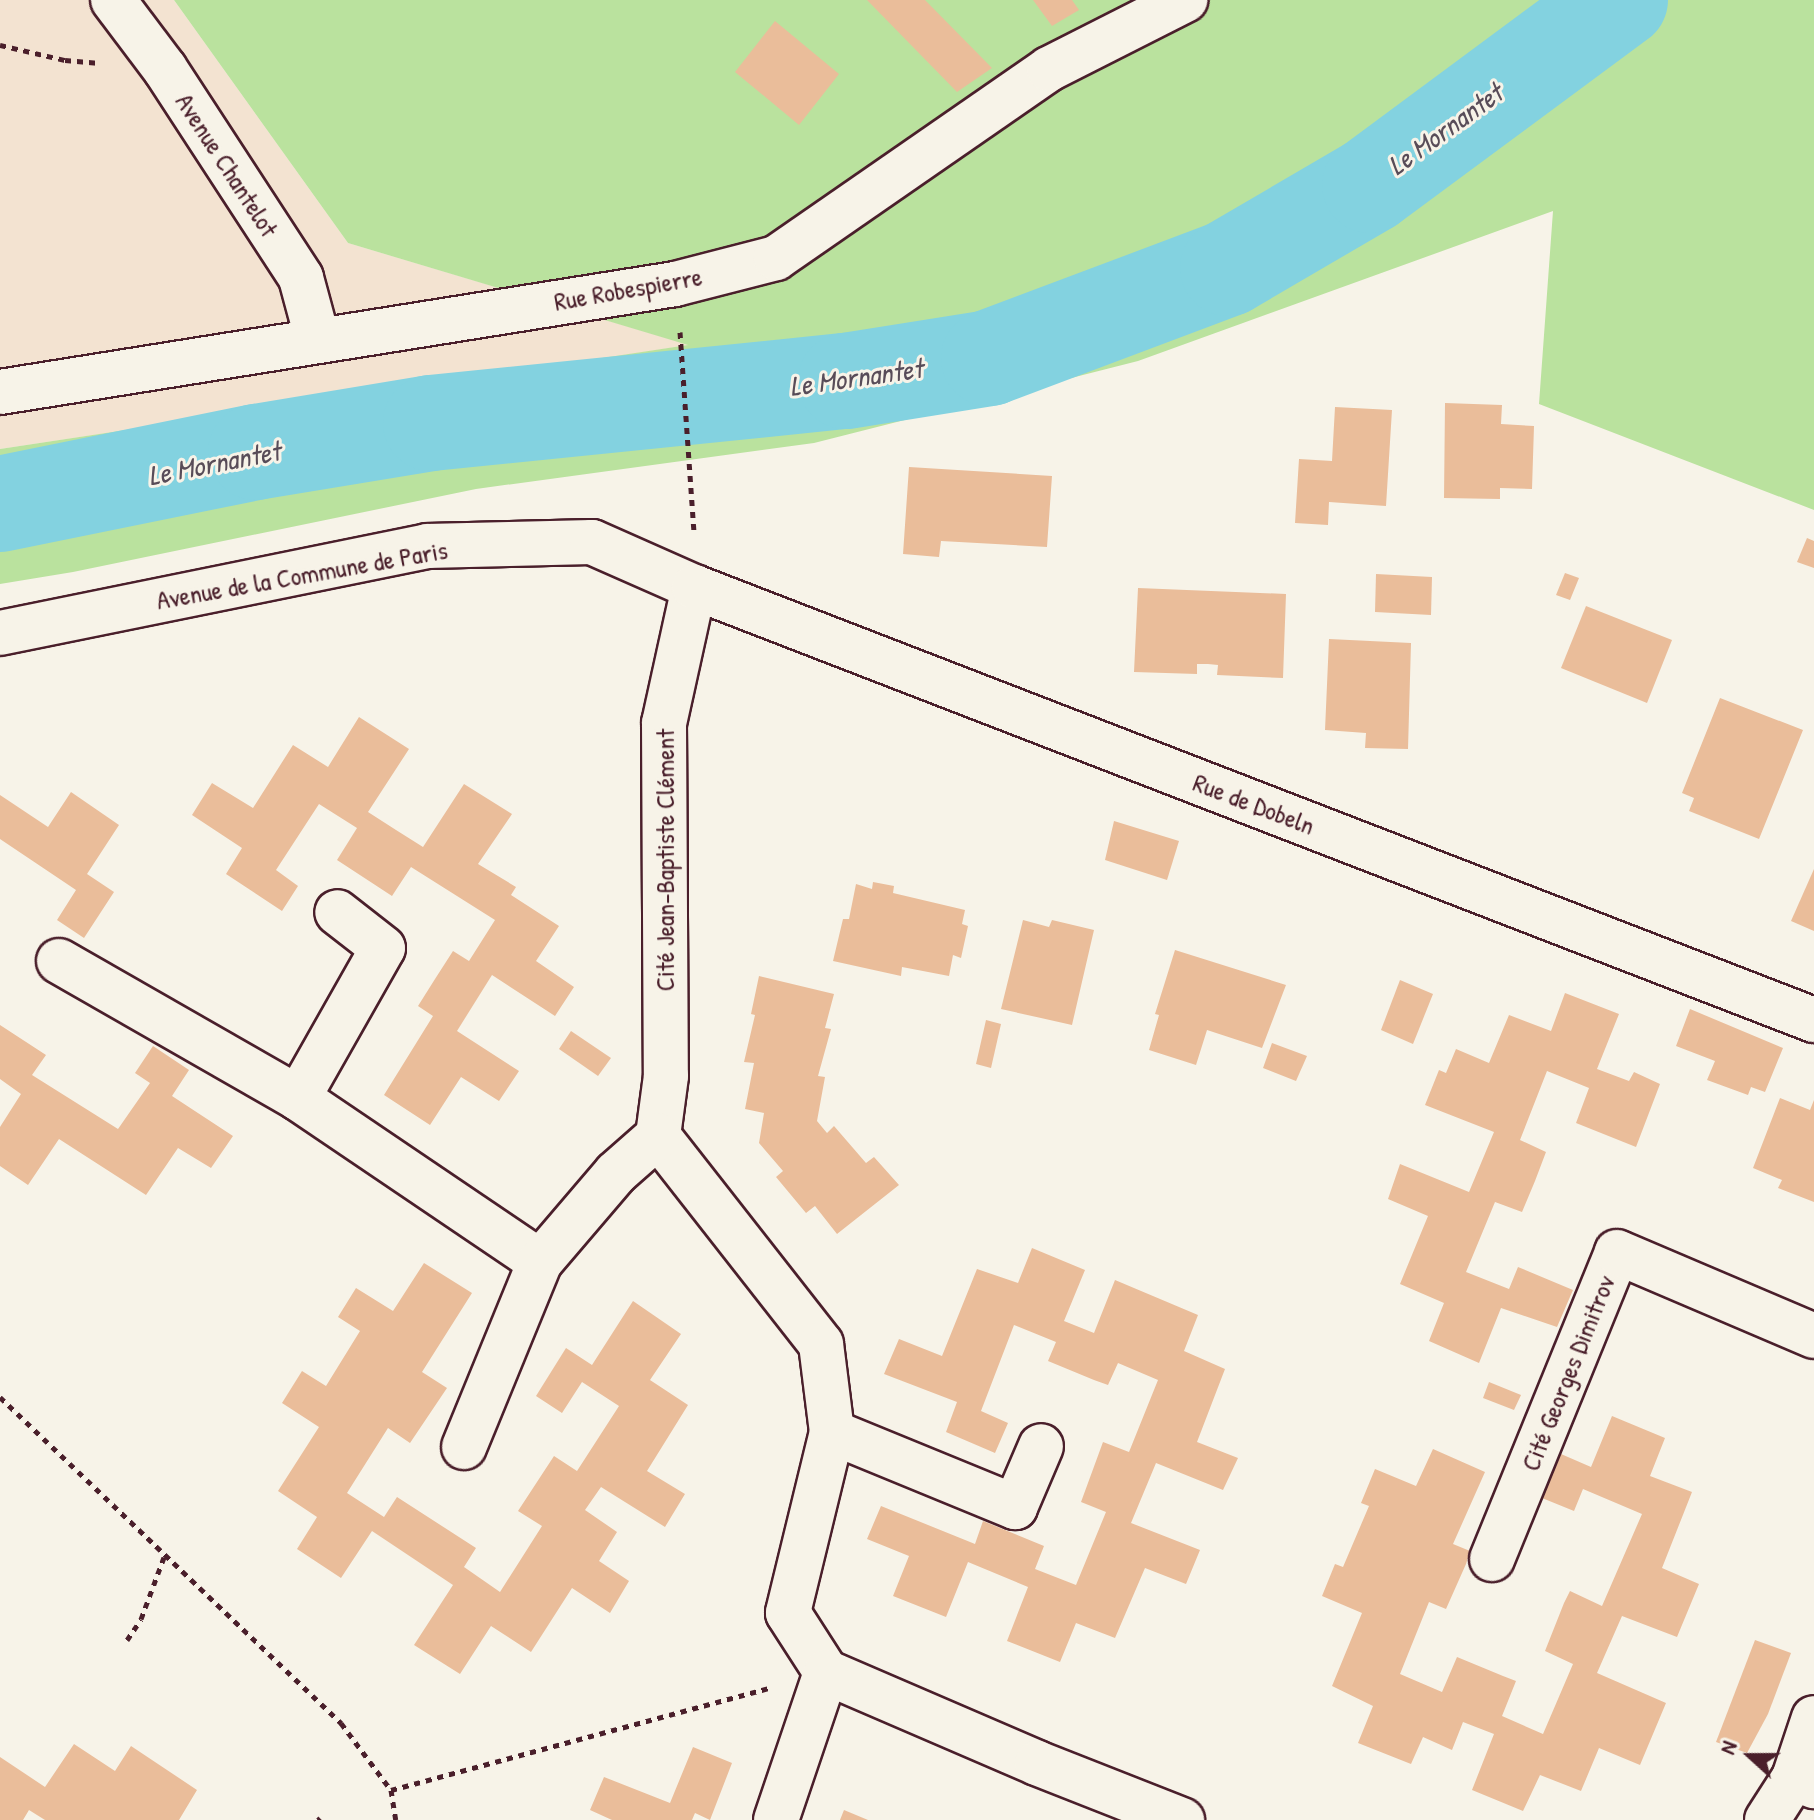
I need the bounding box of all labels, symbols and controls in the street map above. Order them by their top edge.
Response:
water label: Le Mornantet [1381,76,1509,182]
street label: Avenue Chantelot [169,87,285,243]
street label: Rue Robespierre [552,261,704,317]
water label: Le Mornantet [788,351,924,403]
water label: Le Mornantet [145,434,283,492]
street label: Avenue de la Commune de Paris [154,534,450,616]
street label: Cité Jean-Baptiste Clément [649,729,681,991]
street label: Rue de Dobeln [1189,767,1319,841]
street label: Cité Georges Dimitrov [1515,1271,1621,1475]
north arrow [1710,1716,1790,1796]
text: N [1711,1737,1744,1758]

